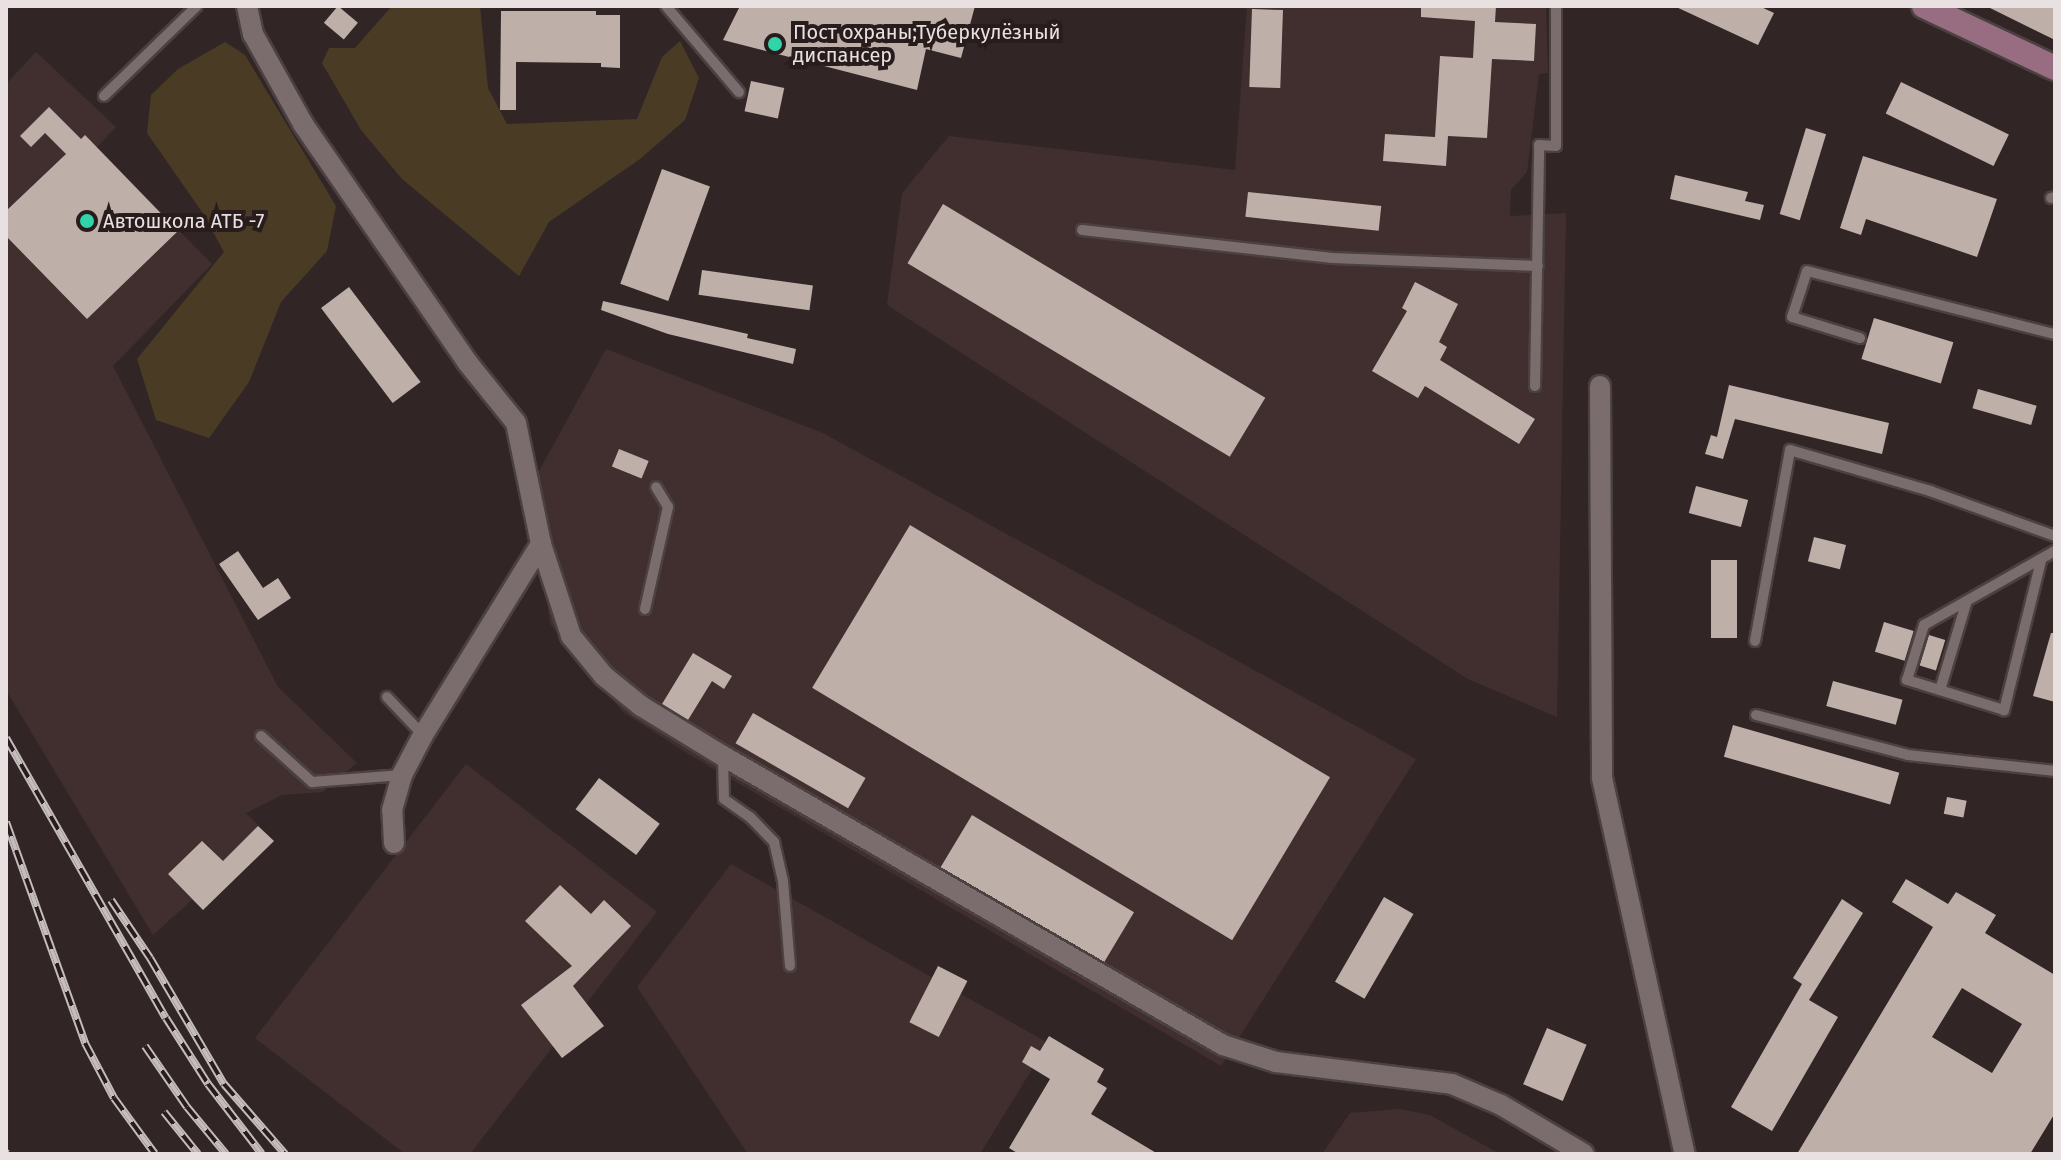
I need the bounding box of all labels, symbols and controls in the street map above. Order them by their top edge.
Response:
place label: Пост охраны;Туберкулёзный диспансер [793,20,1061,67]
marker: Пост охраны;Туберкулёзный диспансер [764,33,786,55]
place label: Автошкола АТБ -7 [103,209,264,233]
marker: Автошкола АТБ -7 [78,212,96,230]

